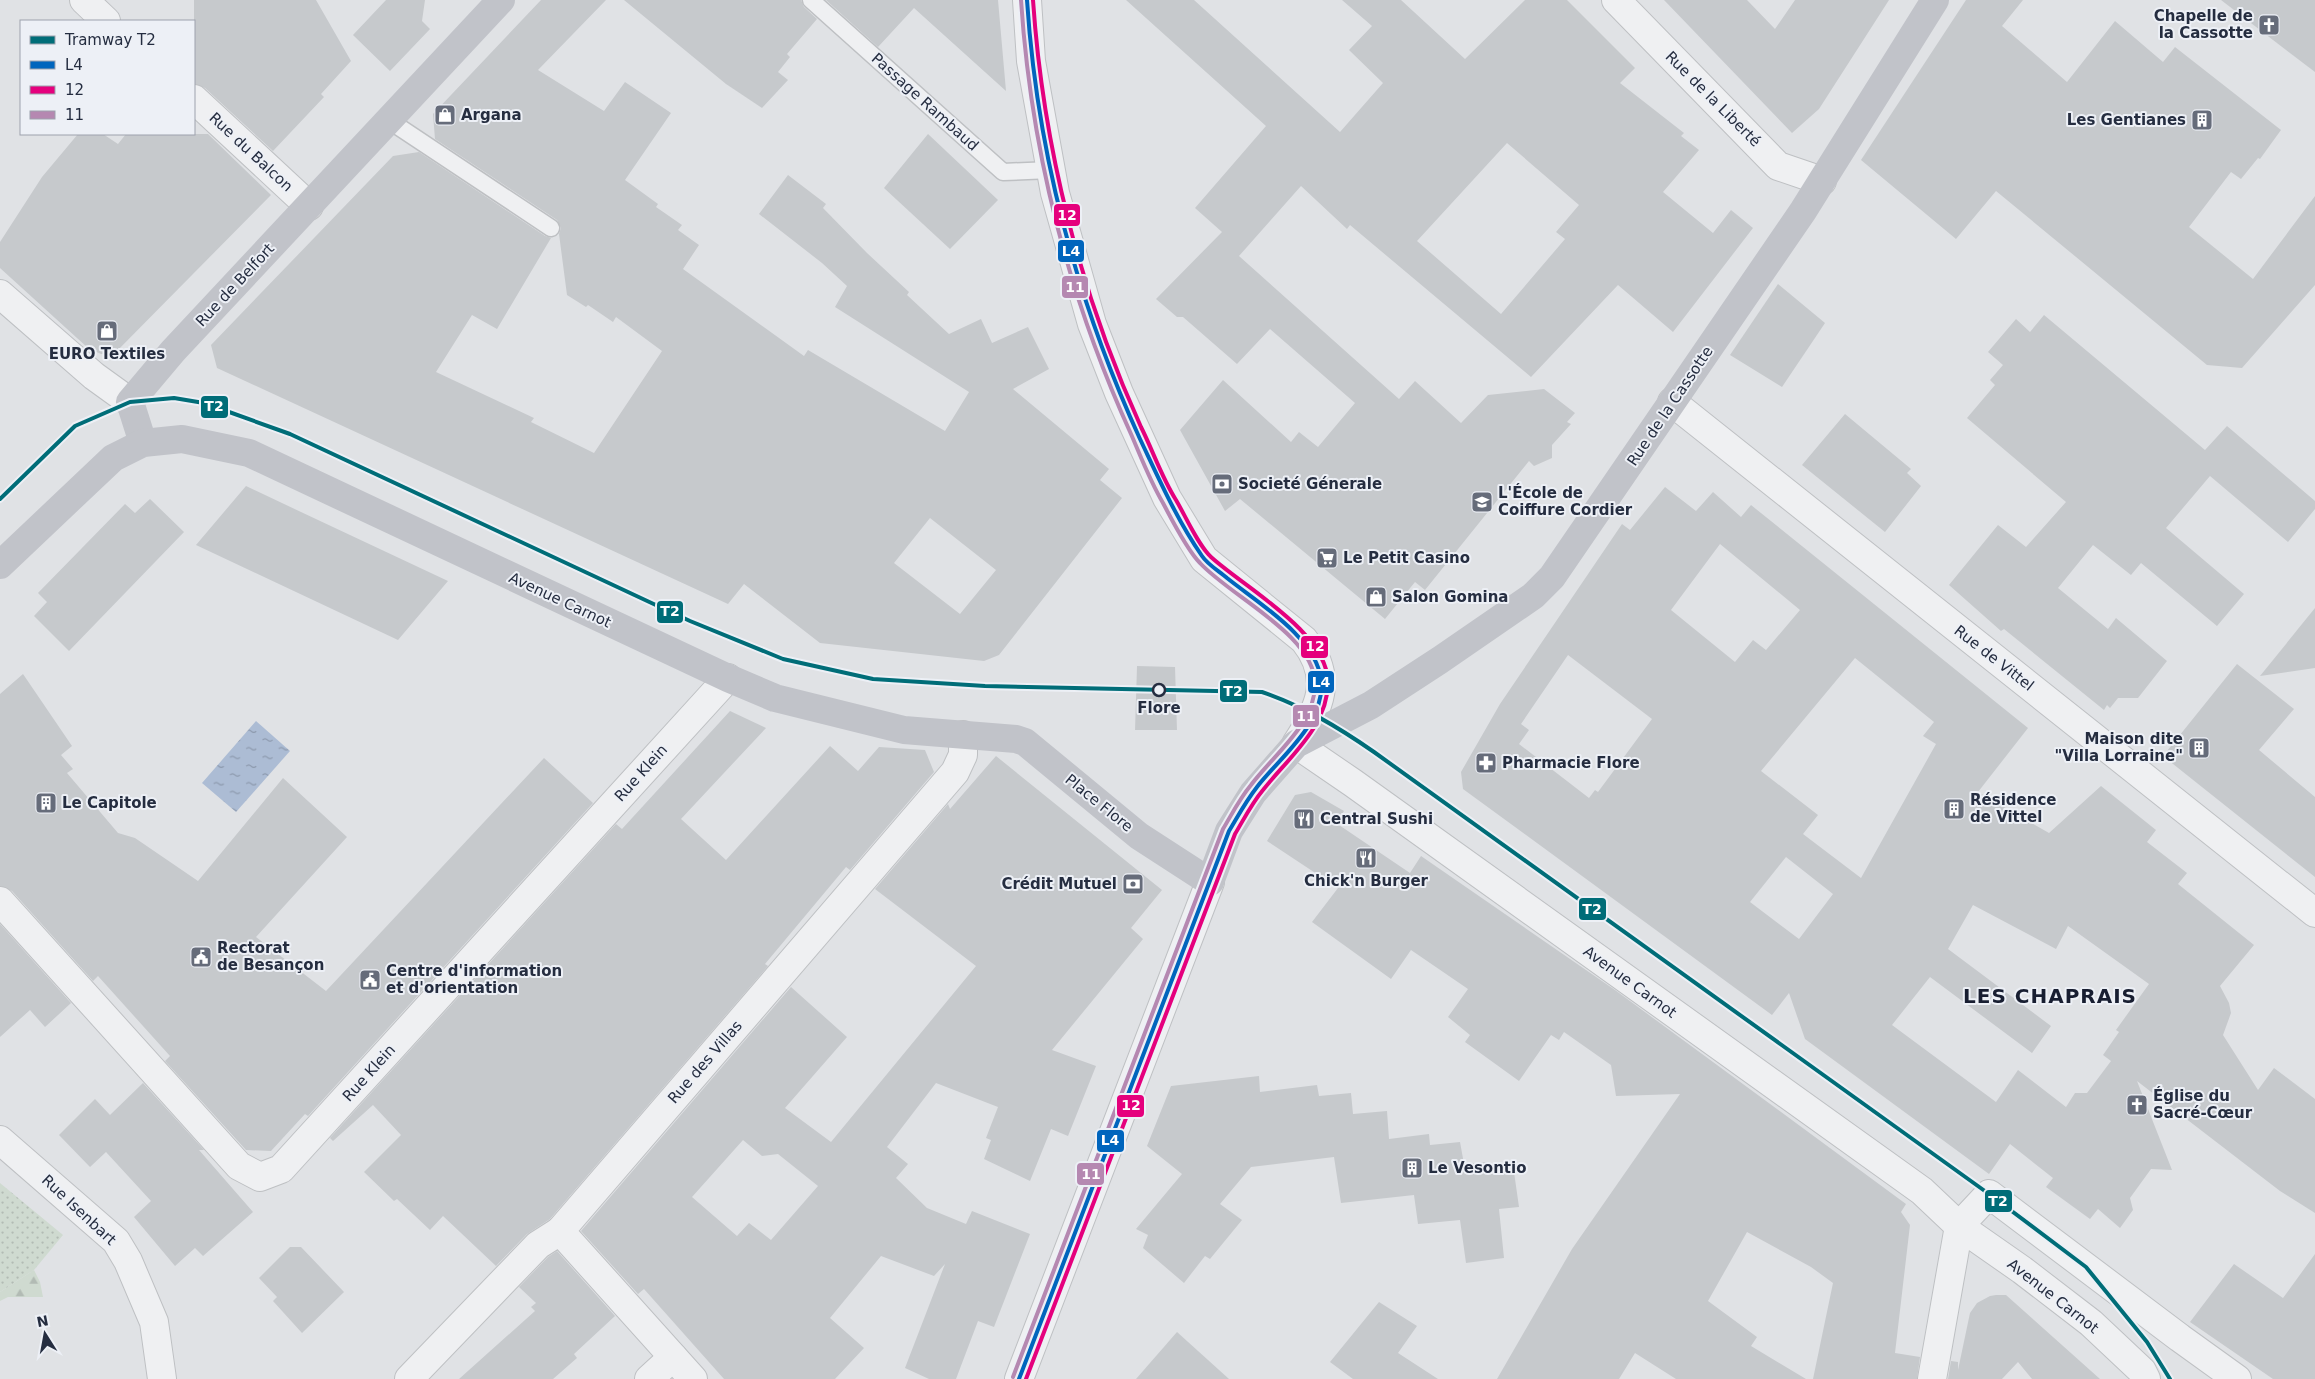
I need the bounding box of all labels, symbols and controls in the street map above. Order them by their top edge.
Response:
place label: Chapelle de la Cassotte [2154,7,2253,42]
church icon: Chapelle de la Cassotte [2257,13,2281,37]
legend [20,20,195,135]
text: Tramway T2 [64,31,156,49]
street label: Rue de la Liberté [1662,48,1764,150]
street label: Passage Rambaud [868,49,982,155]
text: L4 [65,56,83,74]
text: 12 [65,81,84,99]
shop icon: Argana [433,103,457,127]
text: 11 [65,106,84,124]
place label: Argana [461,106,522,124]
building icon: Les Gentianes [2190,108,2214,132]
street label: Rue du Balcon [206,109,296,195]
place label: Les Gentianes [2067,111,2186,129]
line badge: 12 [1053,203,1081,227]
text: 12 [1057,207,1077,223]
line badge: L4 [1057,239,1085,263]
street label: Rue de Belfort [192,240,278,330]
text: L4 [1062,243,1081,259]
line badge: 11 [1061,275,1089,299]
text: 11 [1065,279,1085,295]
shop icon: EURO Textiles [95,319,119,343]
street label: Rue de la Cassotte [1623,343,1717,469]
place label: EURO Textiles [49,345,165,363]
line badge: T2 [200,395,229,419]
text: T2 [204,398,224,414]
bank icon: Societé Génerale [1210,472,1234,496]
place label: Societé Génerale [1238,475,1382,493]
place label: L'École de Coiffure Cordier [1498,483,1633,519]
school or university icon: L'École de Coiffure Cordier [1470,490,1494,514]
supermarket icon: Le Petit Casino [1315,546,1339,570]
place label: Le Petit Casino [1343,549,1470,567]
street label: Avenue Carnot [506,568,614,632]
shop icon: Salon Gomina [1364,585,1388,609]
place label: Salon Gomina [1392,588,1508,606]
line badge: T2 [656,600,684,624]
text: T2 [660,603,680,619]
street label: Rue de Vittel [1951,621,2037,695]
line badge: 12 [1300,635,1329,659]
text: 12 [1305,638,1325,654]
line badge: L4 [1307,670,1335,694]
text: L4 [1312,674,1331,690]
line badge: T2 [1219,679,1248,703]
marker: Flore [1152,683,1166,697]
text: T2 [1223,683,1243,699]
place label: Flore [1137,699,1181,717]
line badge: 11 [1292,704,1320,728]
text: 11 [1296,708,1316,724]
place label: Maison dite "Villa Lorraine" [2054,730,2183,765]
building icon: Maison dite "Villa Lorraine" [2187,736,2211,760]
street label: Rue Klein [611,741,671,805]
pharmacy icon: Pharmacie Flore [1474,751,1498,775]
place label: Pharmacie Flore [1502,754,1640,772]
street label: Place Flore [1062,770,1136,836]
building icon: Le Capitole [34,791,58,815]
place label: Résidence de Vittel [1970,791,2056,826]
place label: Le Capitole [62,794,157,812]
building icon: Résidence de Vittel [1942,797,1966,821]
restaurant icon: Central Sushi [1292,807,1316,831]
place label: Central Sushi [1320,810,1433,828]
restaurant icon: Chick'n Burger [1354,846,1378,870]
bank icon: Crédit Mutuel [1121,872,1145,896]
place label: Chick'n Burger [1304,872,1429,890]
place label: Crédit Mutuel [1001,875,1117,893]
line badge: T2 [1578,897,1607,921]
text: T2 [1582,901,1602,917]
place label: Rectorat de Besançon [217,939,324,974]
street label: Avenue Carnot [1580,942,1680,1022]
public building icon: Rectorat de Besançon [189,945,213,969]
place label: Centre d'information et d'orientation [386,962,562,997]
public building icon: Centre d'information et d'orientation [358,968,382,992]
district label: LES CHAPRAIS [1963,984,2137,1008]
street label: Rue des Villas [664,1017,746,1107]
street label: Rue Klein [339,1041,399,1105]
place label: Église du Sacré-Cœur [2153,1086,2253,1122]
church icon: Église du Sacré-Cœur [2125,1093,2149,1117]
line badge: 12 [1116,1094,1145,1118]
text: 12 [1121,1097,1141,1113]
line badge: L4 [1096,1129,1125,1153]
text: L4 [1101,1132,1120,1148]
building icon: Le Vesontio [1400,1156,1424,1180]
place label: Le Vesontio [1428,1159,1526,1177]
line badge: 11 [1076,1162,1105,1186]
text: 11 [1081,1166,1101,1182]
street label: Rue Isenbart [38,1171,120,1249]
line badge: T2 [1984,1189,2013,1213]
text: T2 [1988,1193,2008,1209]
street label: Avenue Carnot [2004,1255,2102,1337]
north arrow [20,1309,70,1359]
text: N [35,1312,50,1330]

